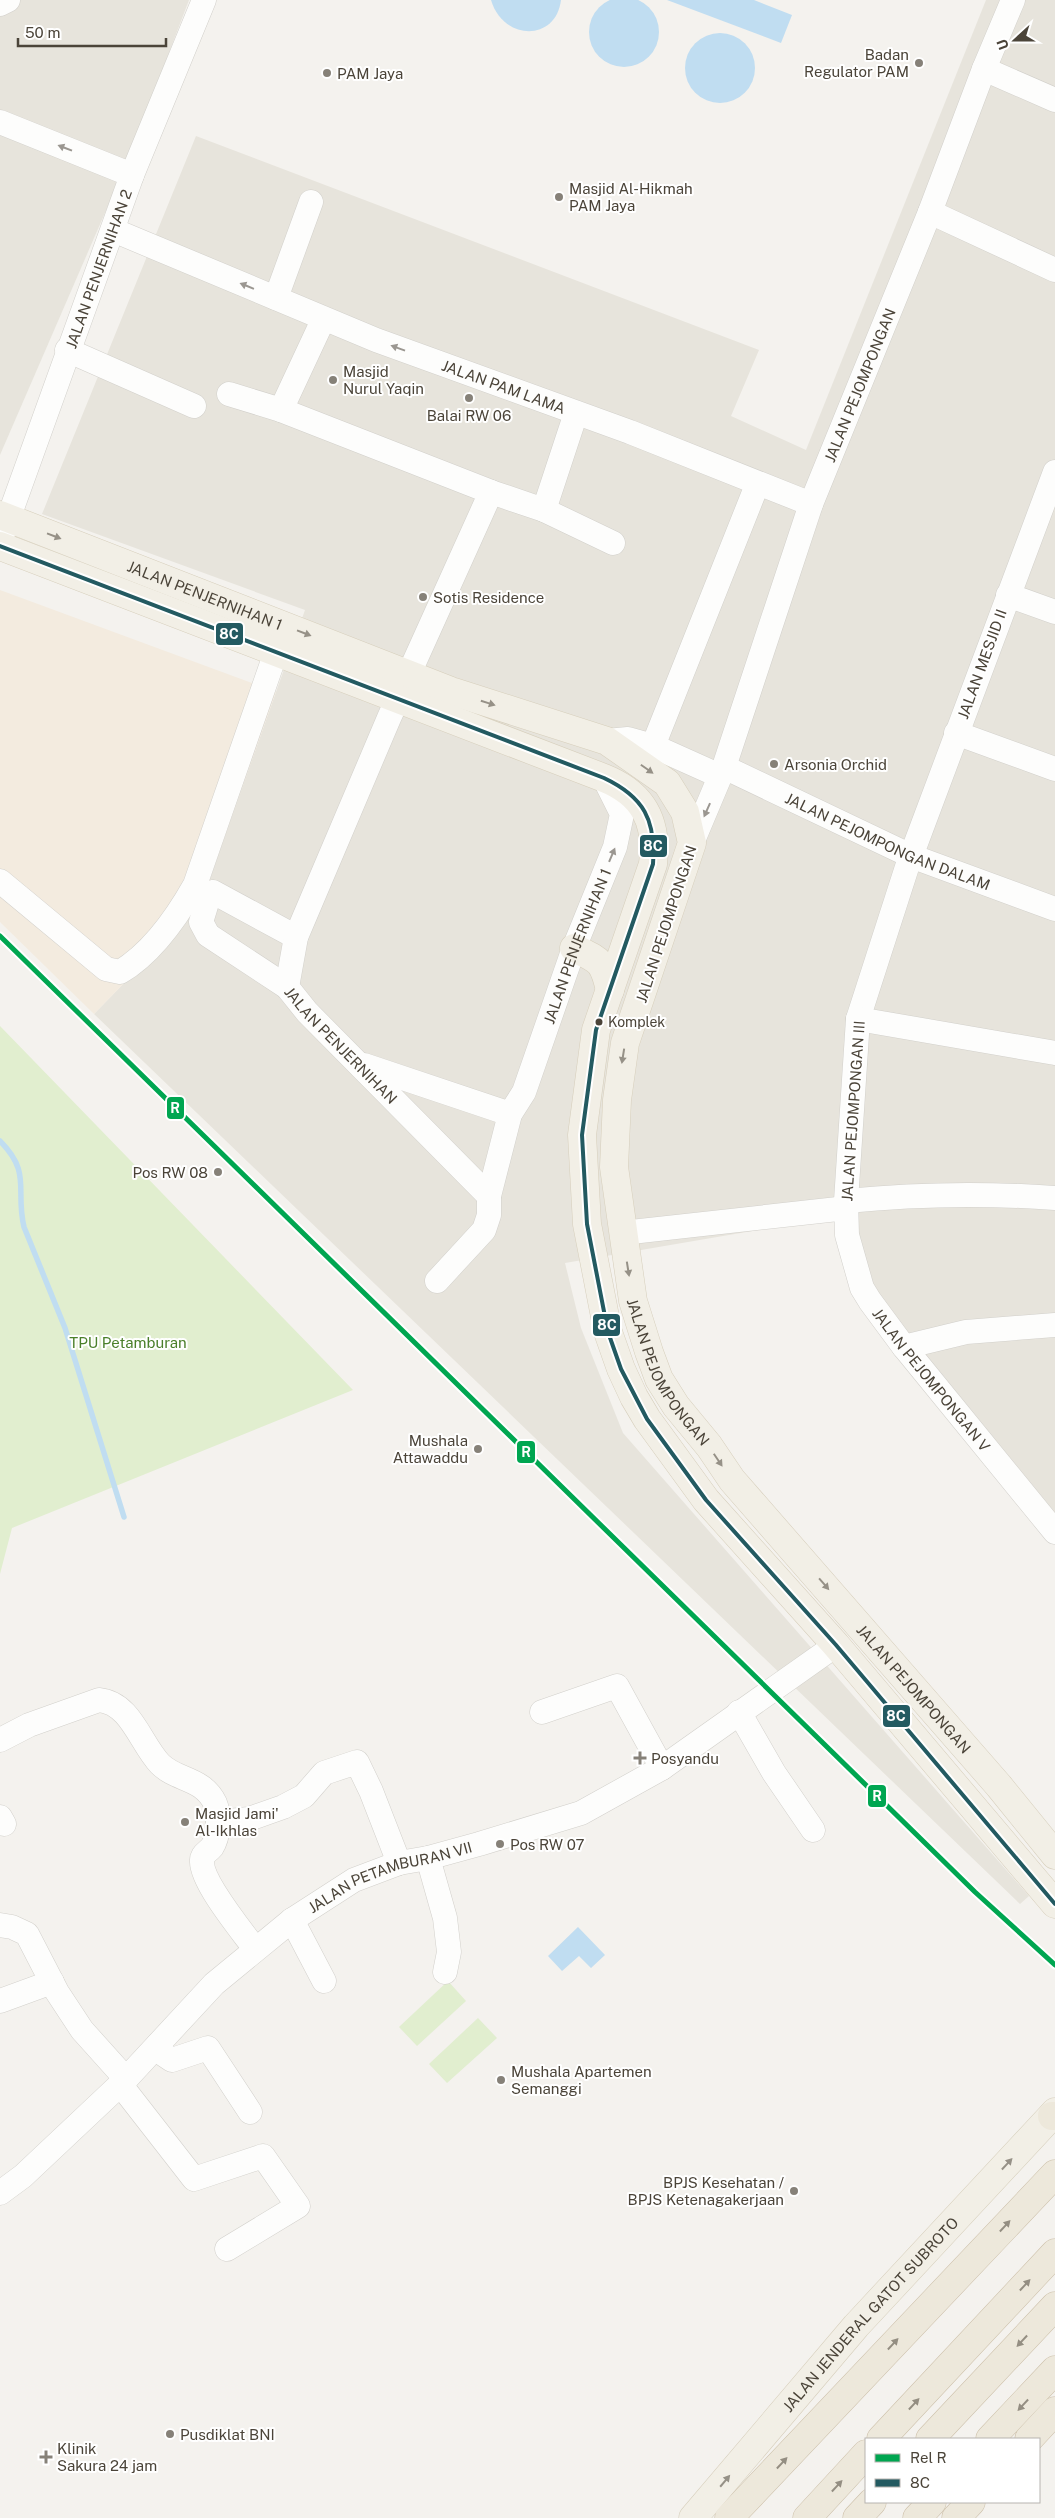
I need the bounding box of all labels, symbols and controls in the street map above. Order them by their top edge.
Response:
scale bar [18,15,165,47]
north arrow [990,15,1040,65]
text: 50 m [25,24,60,41]
text: U [994,37,1012,52]
place label: Badan Regulator PAM [804,46,909,80]
marker: Badan Regulator PAM [913,57,925,69]
place label: PAM Jaya [337,65,403,82]
marker: PAM Jaya [321,67,333,79]
one-way arrow [57,144,72,152]
place label: Masjid Al-Hikmah PAM Jaya [569,180,693,214]
street label: JALAN PENJERNIHAN 2 [62,187,135,351]
marker: Masjid Al-Hikmah PAM Jaya [553,191,565,203]
one-way arrow [240,281,254,289]
street label: JALAN PEJOMPONGAN [821,305,898,464]
one-way arrow [390,344,405,352]
street label: JALAN PAM LAMA [440,356,568,417]
place label: Masjid Nurul Yaqin [343,363,424,397]
marker: Masjid Nurul Yaqin [327,374,339,386]
marker: Balai RW 06 [463,392,475,404]
place label: Balai RW 06 [427,407,511,424]
one-way arrow [47,533,62,540]
street label: JALAN PENJERNIHAN 1 [125,557,285,633]
place label: Sotis Residence [433,589,544,606]
marker: Sotis Residence [417,591,429,603]
street label: JALAN MESJID II [954,607,1010,721]
line badge: 8C [215,622,244,646]
text: 8C [219,626,239,642]
one-way arrow [297,629,312,637]
one-way arrow [481,699,496,707]
place label: Arsonia Orchid [784,756,887,773]
marker: Arsonia Orchid [768,758,780,770]
one-way arrow [640,764,654,774]
street label: JALAN PEJOMPONGAN DALAM [783,789,993,893]
one-way arrow [702,803,710,817]
line badge: 8C [639,834,668,858]
text: 8C [643,838,663,854]
street label: JALAN PEJOMPONGAN [632,843,700,1005]
one-way arrow [608,847,616,862]
street label: JALAN PENJERNIHAN 1 [540,866,614,1026]
street label: JALAN PENJERNIHAN [281,983,401,1107]
place label: Komplek [608,1014,665,1030]
marker: Komplek [594,1017,604,1027]
street label: JALAN PEJOMPONGAN III [838,1020,868,1202]
one-way arrow [619,1048,627,1064]
line badge: R [166,1096,185,1120]
text: R [170,1100,180,1116]
place label: Pos RW 08 [133,1164,208,1181]
marker: Pos RW 08 [212,1166,224,1178]
one-way arrow [624,1262,632,1278]
street label: JALAN PEJOMPONGAN [624,1296,713,1449]
street label: JALAN PEJOMPONGAN V [869,1305,994,1454]
line badge: 8C [592,1313,621,1337]
text: 8C [597,1317,617,1333]
park label: TPU Petamburan [69,1334,187,1351]
place label: Mushala Attawaddu [393,1432,468,1466]
line badge: R [516,1440,536,1464]
marker: Mushala Attawaddu [472,1443,484,1455]
text: R [521,1444,531,1460]
one-way arrow [713,1454,723,1467]
one-way arrow [818,1577,829,1590]
street label: JALAN PEJOMPONGAN [854,1621,975,1756]
line badge: 8C [882,1704,911,1728]
text: 8C [886,1708,906,1724]
place label: Posyandu [651,1750,719,1767]
marker: Posyandu [633,1751,647,1765]
line badge: R [867,1784,887,1808]
text: R [872,1788,882,1804]
place label: Masjid Jami' Al-Ikhlas [195,1805,279,1839]
marker: Masjid Jami' Al-Ikhlas [179,1816,191,1828]
place label: Pos RW 07 [510,1836,585,1853]
street label: JALAN PETAMBURAN VII [305,1838,474,1916]
marker: Pos RW 07 [494,1838,506,1850]
place label: Mushala Apartemen Semanggi [511,2063,652,2097]
marker: Mushala Apartemen Semanggi [495,2074,507,2086]
one-way arrow [1001,2159,1013,2171]
place label: BPJS Kesehatan / BPJS Ketenagakerjaan [628,2174,785,2208]
marker: BPJS Kesehatan / BPJS Ketenagakerjaan [788,2185,800,2197]
street label: JALAN JENDERAL GATOT SUBROTO [779,2214,961,2415]
one-way arrow [999,2221,1011,2233]
one-way arrow [1019,2280,1031,2292]
one-way arrow [1016,2335,1028,2347]
one-way arrow [887,2339,899,2351]
one-way arrow [908,2398,920,2410]
one-way arrow [1017,2398,1029,2410]
place label: Pusdiklat BNI [180,2426,275,2443]
marker: Pusdiklat BNI [164,2428,176,2440]
legend [865,2438,1040,2503]
place label: Klinik Sakura 24 jam [57,2440,157,2474]
text: Rel R [910,2449,947,2466]
marker: Klinik Sakura 24 jam [39,2450,53,2464]
one-way arrow [776,2457,788,2469]
text: 8C [910,2474,930,2491]
one-way arrow [720,2475,731,2488]
one-way arrow [831,2481,843,2493]

